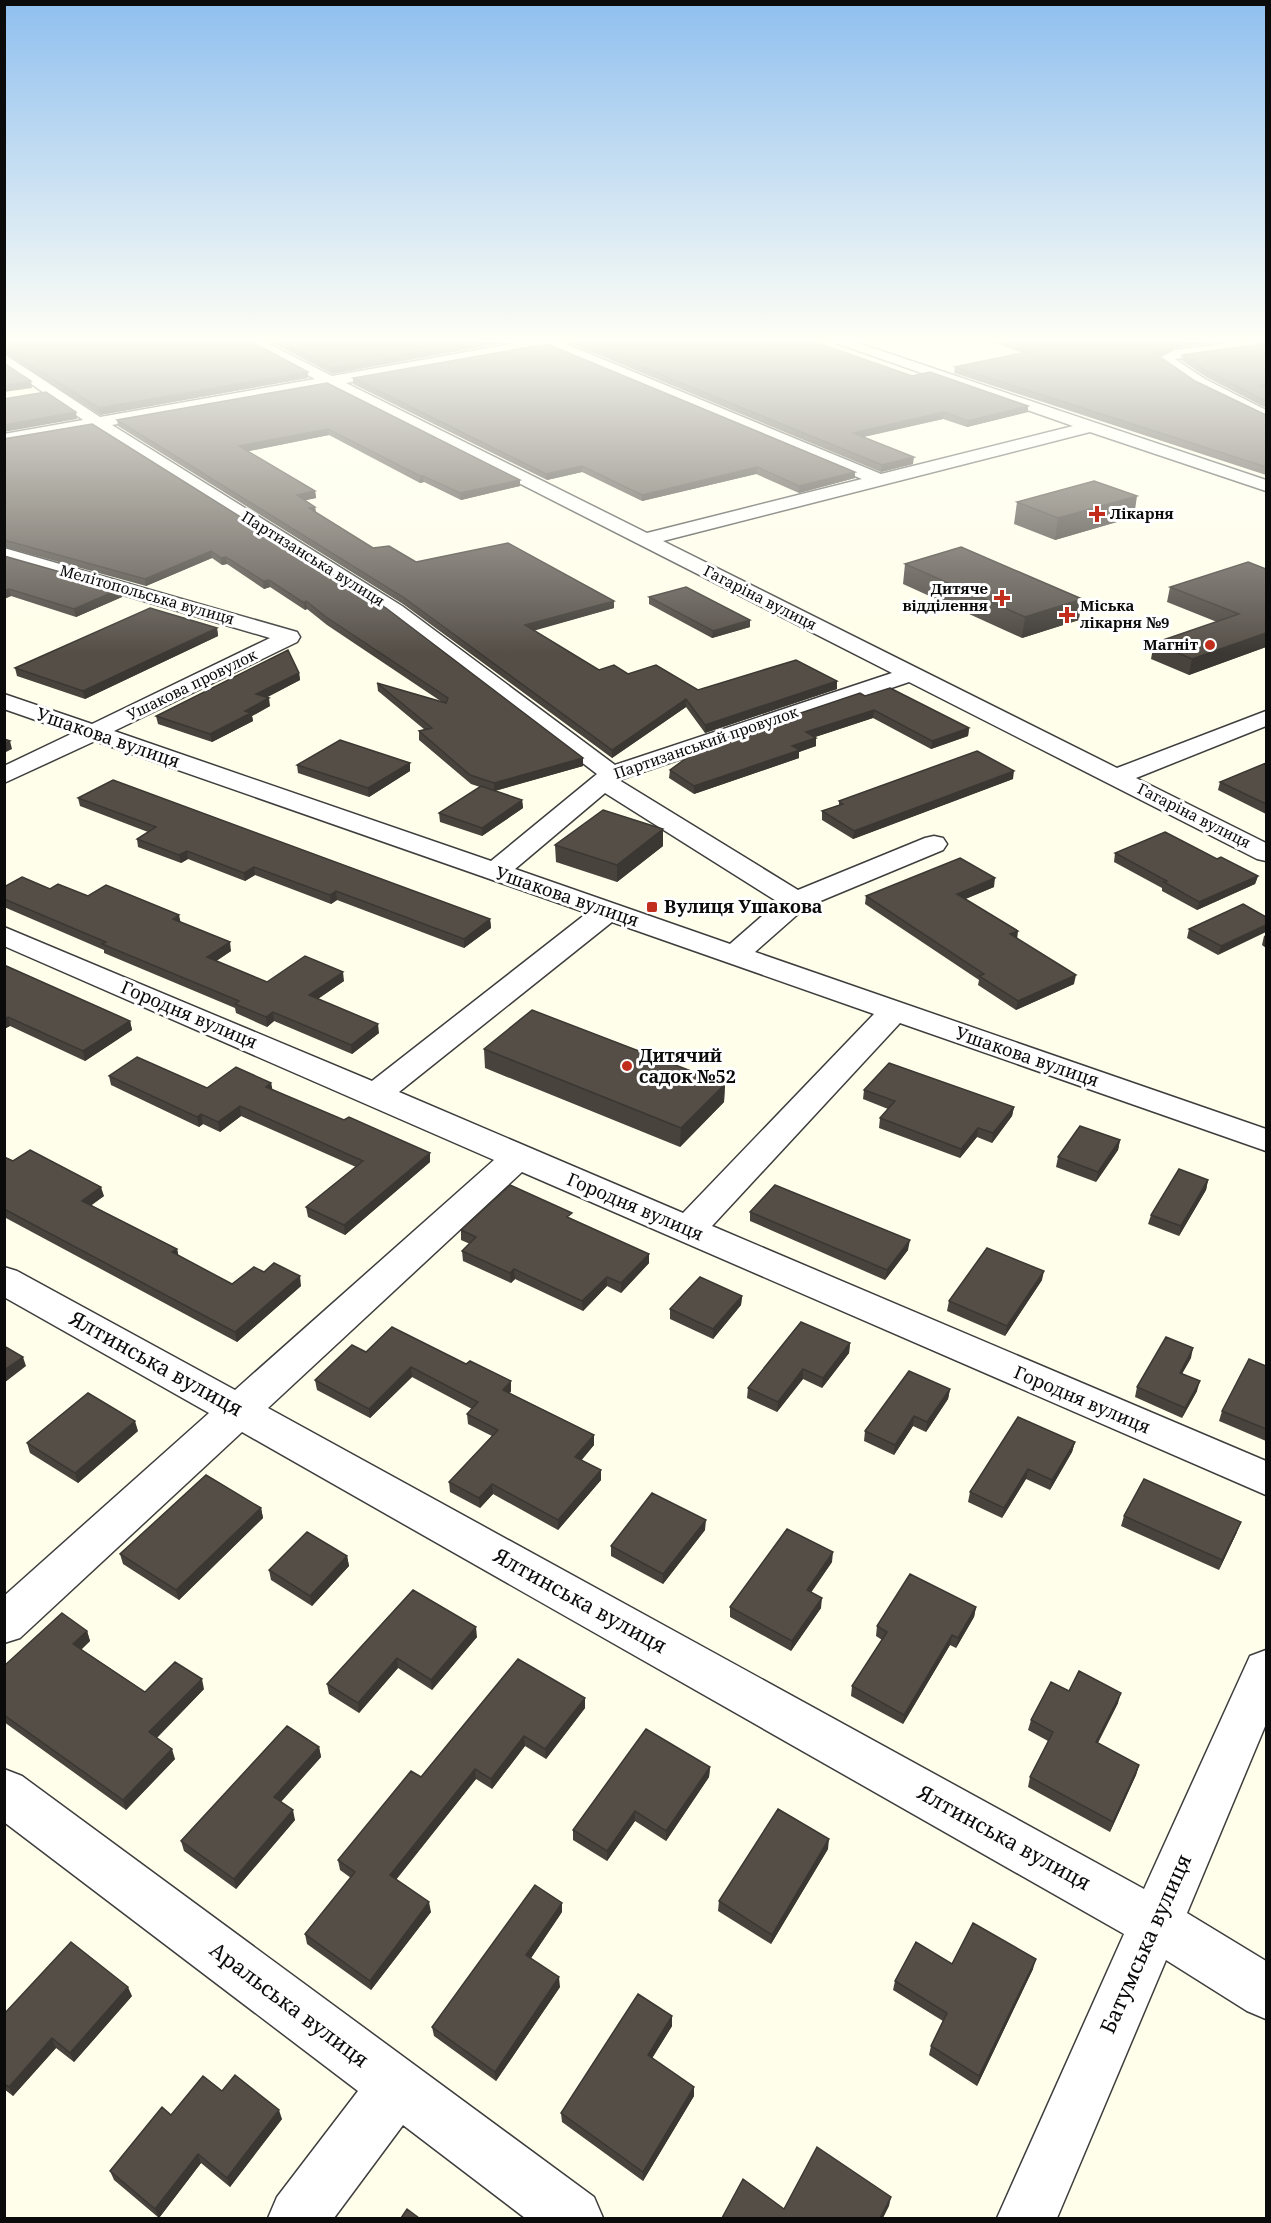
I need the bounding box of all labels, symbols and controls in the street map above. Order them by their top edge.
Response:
place label: Лікарня [1110,503,1174,523]
marker: Лікарня [1088,505,1106,523]
street label: Партизанська вулиця [238,506,389,610]
street label: Мелітопольська вулиця [58,560,237,629]
street label: Гагаріна вулиця [700,560,820,634]
place label: Дитяче відділення [902,578,988,615]
marker: Дитяче відділення [993,589,1011,607]
place label: Міська лікарня №9 [1080,595,1170,632]
marker: Міська лікарня №9 [1058,606,1076,624]
place label: Магніт [1143,634,1199,654]
marker: Магніт [1203,638,1217,652]
street label: Ушакова провулок [123,644,260,724]
street label: Ушакова вулиця [33,701,183,773]
street label: Партизанський провулок [611,701,801,783]
street label: Гагаріна вулиця [1134,778,1254,852]
street label: Ушакова вулиця [492,860,642,932]
place label: Вулиця Ушакова [664,894,823,918]
marker: Вулиця Ушакова [645,900,659,914]
street label: Городня вулиця [117,974,261,1054]
street label: Ушакова вулиця [952,1020,1102,1092]
place label: Дитячий садок №52 [639,1043,736,1088]
marker: Дитячий садок №52 [620,1059,634,1073]
street label: Городня вулиця [563,1166,707,1246]
street label: Ялтинська вулиця [64,1303,248,1422]
street label: Городня вулиця [1010,1359,1154,1439]
street label: Ялтинська вулиця [488,1540,672,1659]
street label: Ялтинська вулиця [912,1777,1096,1896]
street label: Батумська вулиця [1093,1849,1197,2038]
street label: Аральська вулиця [204,1935,375,2073]

